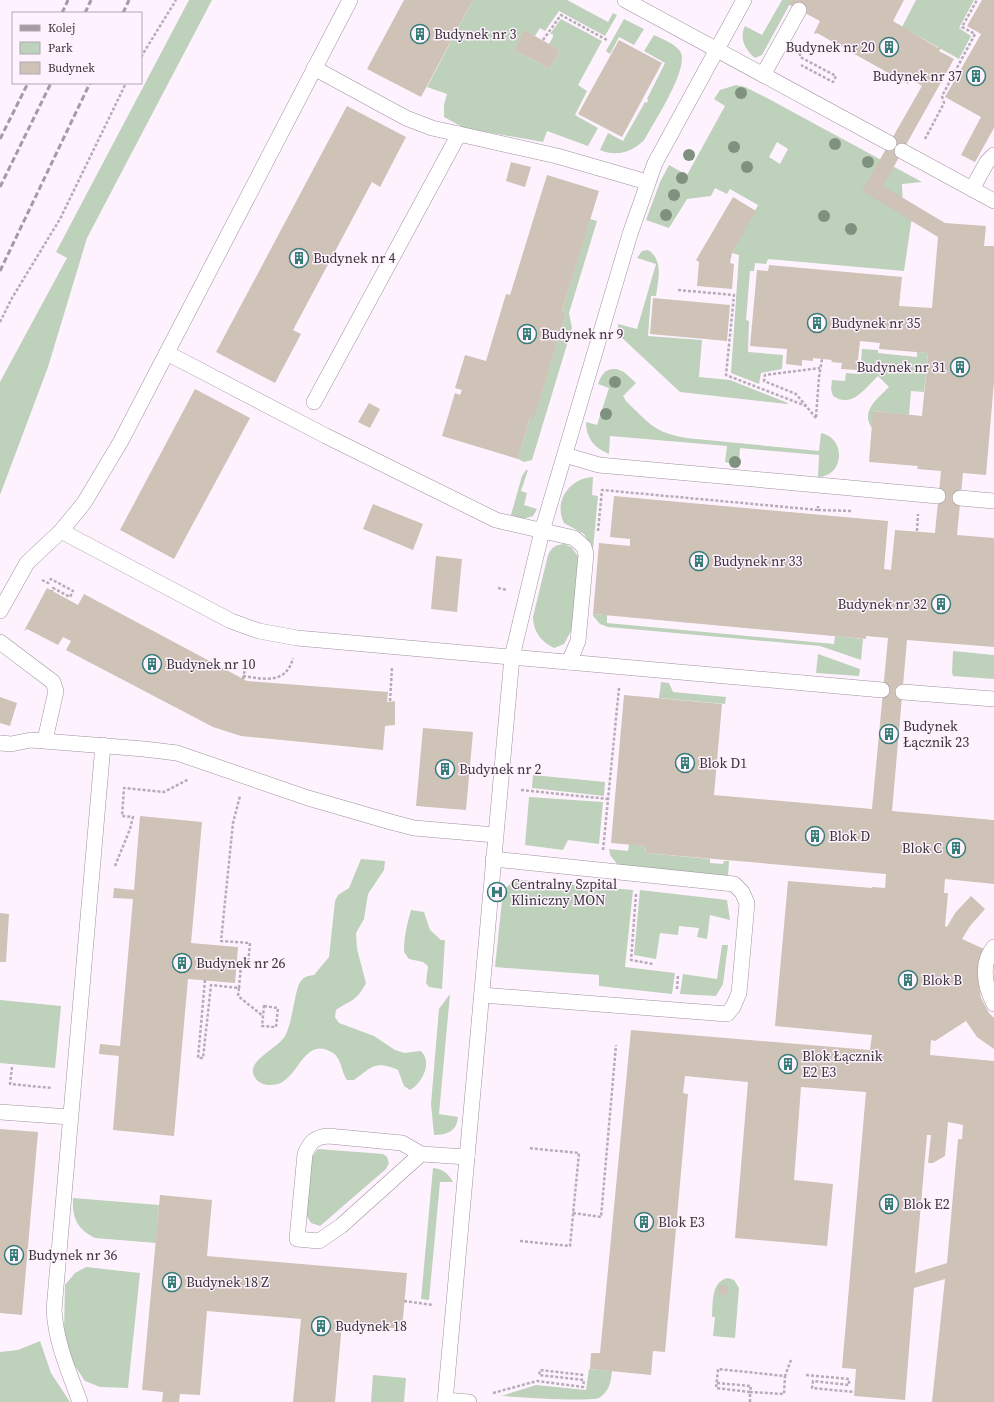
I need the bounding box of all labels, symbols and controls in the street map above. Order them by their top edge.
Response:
legend [12,12,142,84]
text: Kolej [48,20,75,36]
building icon: Budynek nr 3 [409,23,431,45]
place label: Budynek nr 3 [434,24,517,44]
building icon: Budynek nr 20 [878,36,900,58]
place label: Budynek nr 20 [785,37,875,57]
text: Park [48,40,73,56]
text: Budynek [48,60,95,76]
building icon: Budynek nr 37 [965,65,987,87]
place label: Budynek nr 37 [872,66,962,86]
building icon: Budynek nr 4 [288,247,310,269]
place label: Budynek nr 4 [313,248,396,268]
building icon: Budynek nr 35 [806,312,828,334]
place label: Budynek nr 35 [831,313,921,333]
building icon: Budynek nr 9 [516,323,538,345]
place label: Budynek nr 9 [541,324,624,344]
building icon: Budynek nr 31 [949,356,971,378]
place label: Budynek nr 31 [856,357,946,377]
building icon: Budynek nr 33 [688,550,710,572]
place label: Budynek nr 33 [713,551,803,571]
building icon: Budynek nr 32 [930,593,952,615]
place label: Budynek nr 32 [837,594,927,614]
building icon: Budynek nr 10 [141,653,163,675]
place label: Budynek nr 10 [166,654,256,674]
place label: Budynek Łącznik 23 [903,716,969,752]
building icon: Budynek Łącznik 23 [878,723,900,745]
building icon: Blok D1 [674,752,696,774]
place label: Blok D1 [699,753,747,773]
building icon: Budynek nr 2 [434,758,456,780]
place label: Budynek nr 2 [459,759,542,779]
building icon: Blok D [804,825,826,847]
place label: Blok D [829,826,870,846]
building icon: Blok C [945,837,967,859]
place label: Blok C [902,838,942,858]
place label: Centralny Szpital Kliniczny MON [511,874,617,910]
hospital icon: Centralny Szpital Kliniczny MON [486,881,508,903]
building icon: Budynek nr 26 [171,952,193,974]
place label: Budynek nr 26 [196,953,286,973]
building icon: Blok B [897,969,919,991]
place label: Blok B [922,970,962,990]
place label: Blok Łącznik E2 E3 [802,1046,883,1082]
building icon: Blok Łącznik E2 E3 [777,1053,799,1075]
building icon: Blok E2 [878,1193,900,1215]
place label: Blok E2 [903,1194,950,1214]
building icon: Blok E3 [633,1211,655,1233]
place label: Blok E3 [658,1212,705,1232]
building icon: Budynek nr 36 [3,1244,25,1266]
place label: Budynek nr 36 [28,1245,118,1265]
building icon: Budynek 18 Z [161,1271,183,1293]
place label: Budynek 18 Z [186,1272,269,1292]
building icon: Budynek 18 [310,1315,332,1337]
place label: Budynek 18 [335,1316,407,1336]

